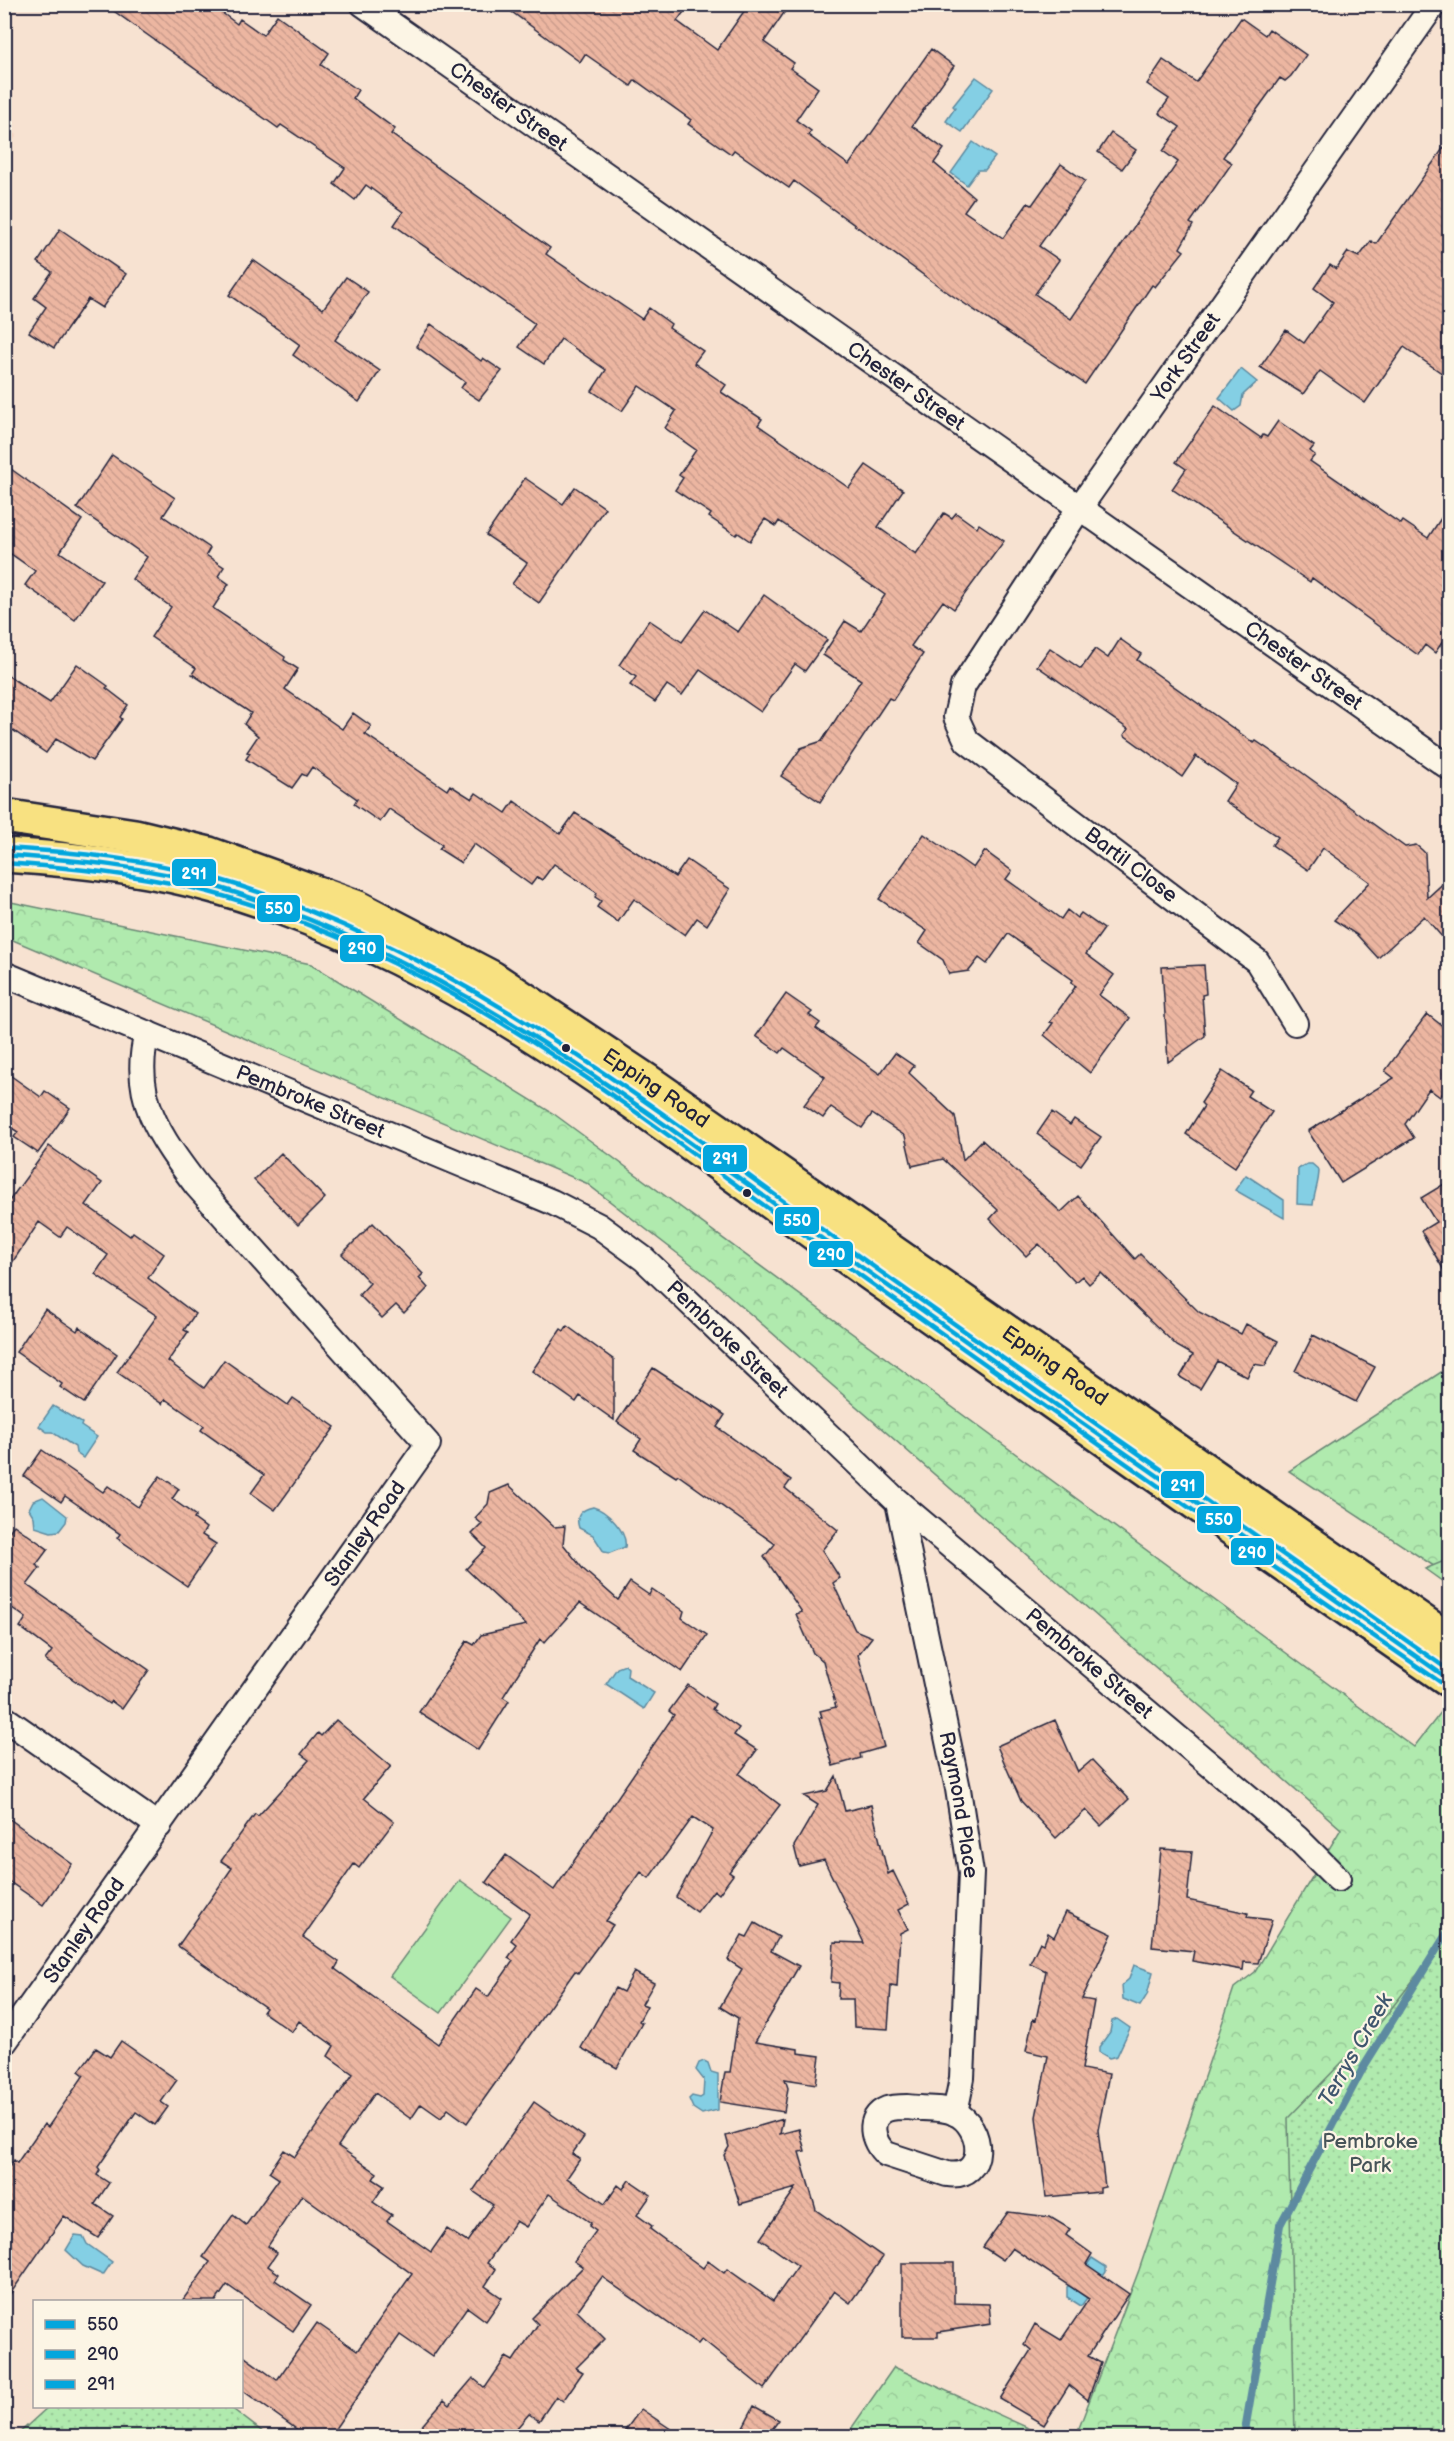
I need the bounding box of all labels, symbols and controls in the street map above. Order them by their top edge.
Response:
street label: Chester Street [445,56,573,157]
street label: York Street [1145,307,1226,407]
street label: Chester Street [842,336,970,436]
street label: Chester Street [1240,615,1368,716]
street label: Bartil Close [1080,822,1182,908]
line badge: 291 [171,858,217,887]
text: 291 [181,865,207,884]
line badge: 550 [256,894,301,923]
text: 550 [265,900,293,919]
line badge: 290 [339,934,385,963]
text: 290 [348,940,376,959]
unlabelled marker [560,1042,572,1054]
street label: Epping Road [598,1043,714,1133]
street label: Pembroke Street [232,1060,389,1144]
line badge: 291 [702,1144,748,1173]
text: 291 [712,1150,738,1169]
unlabelled marker [741,1187,753,1199]
line badge: 550 [774,1206,820,1235]
text: 550 [783,1212,811,1231]
line badge: 290 [808,1240,854,1268]
text: 290 [817,1246,845,1265]
street label: Pembroke Street [662,1275,794,1403]
street label: Epping Road [997,1320,1113,1411]
line badge: 291 [1160,1470,1205,1499]
street label: Stanley Road [319,1476,410,1591]
text: 291 [1170,1477,1196,1496]
line badge: 550 [1196,1505,1242,1534]
text: 550 [1205,1511,1233,1530]
line badge: 290 [1230,1537,1275,1566]
text: 290 [1238,1544,1266,1563]
street label: Pembroke Street [1021,1603,1159,1724]
street label: Raymond Place [934,1729,984,1880]
street label: Stanley Road [38,1873,130,1988]
water label: Terrys Creek [1313,1988,1400,2111]
park label: Pembroke Park [1322,2129,1418,2178]
legend [33,2300,243,2408]
text: 550 [87,2314,118,2335]
text: 290 [87,2344,119,2365]
text: 291 [87,2374,115,2395]

